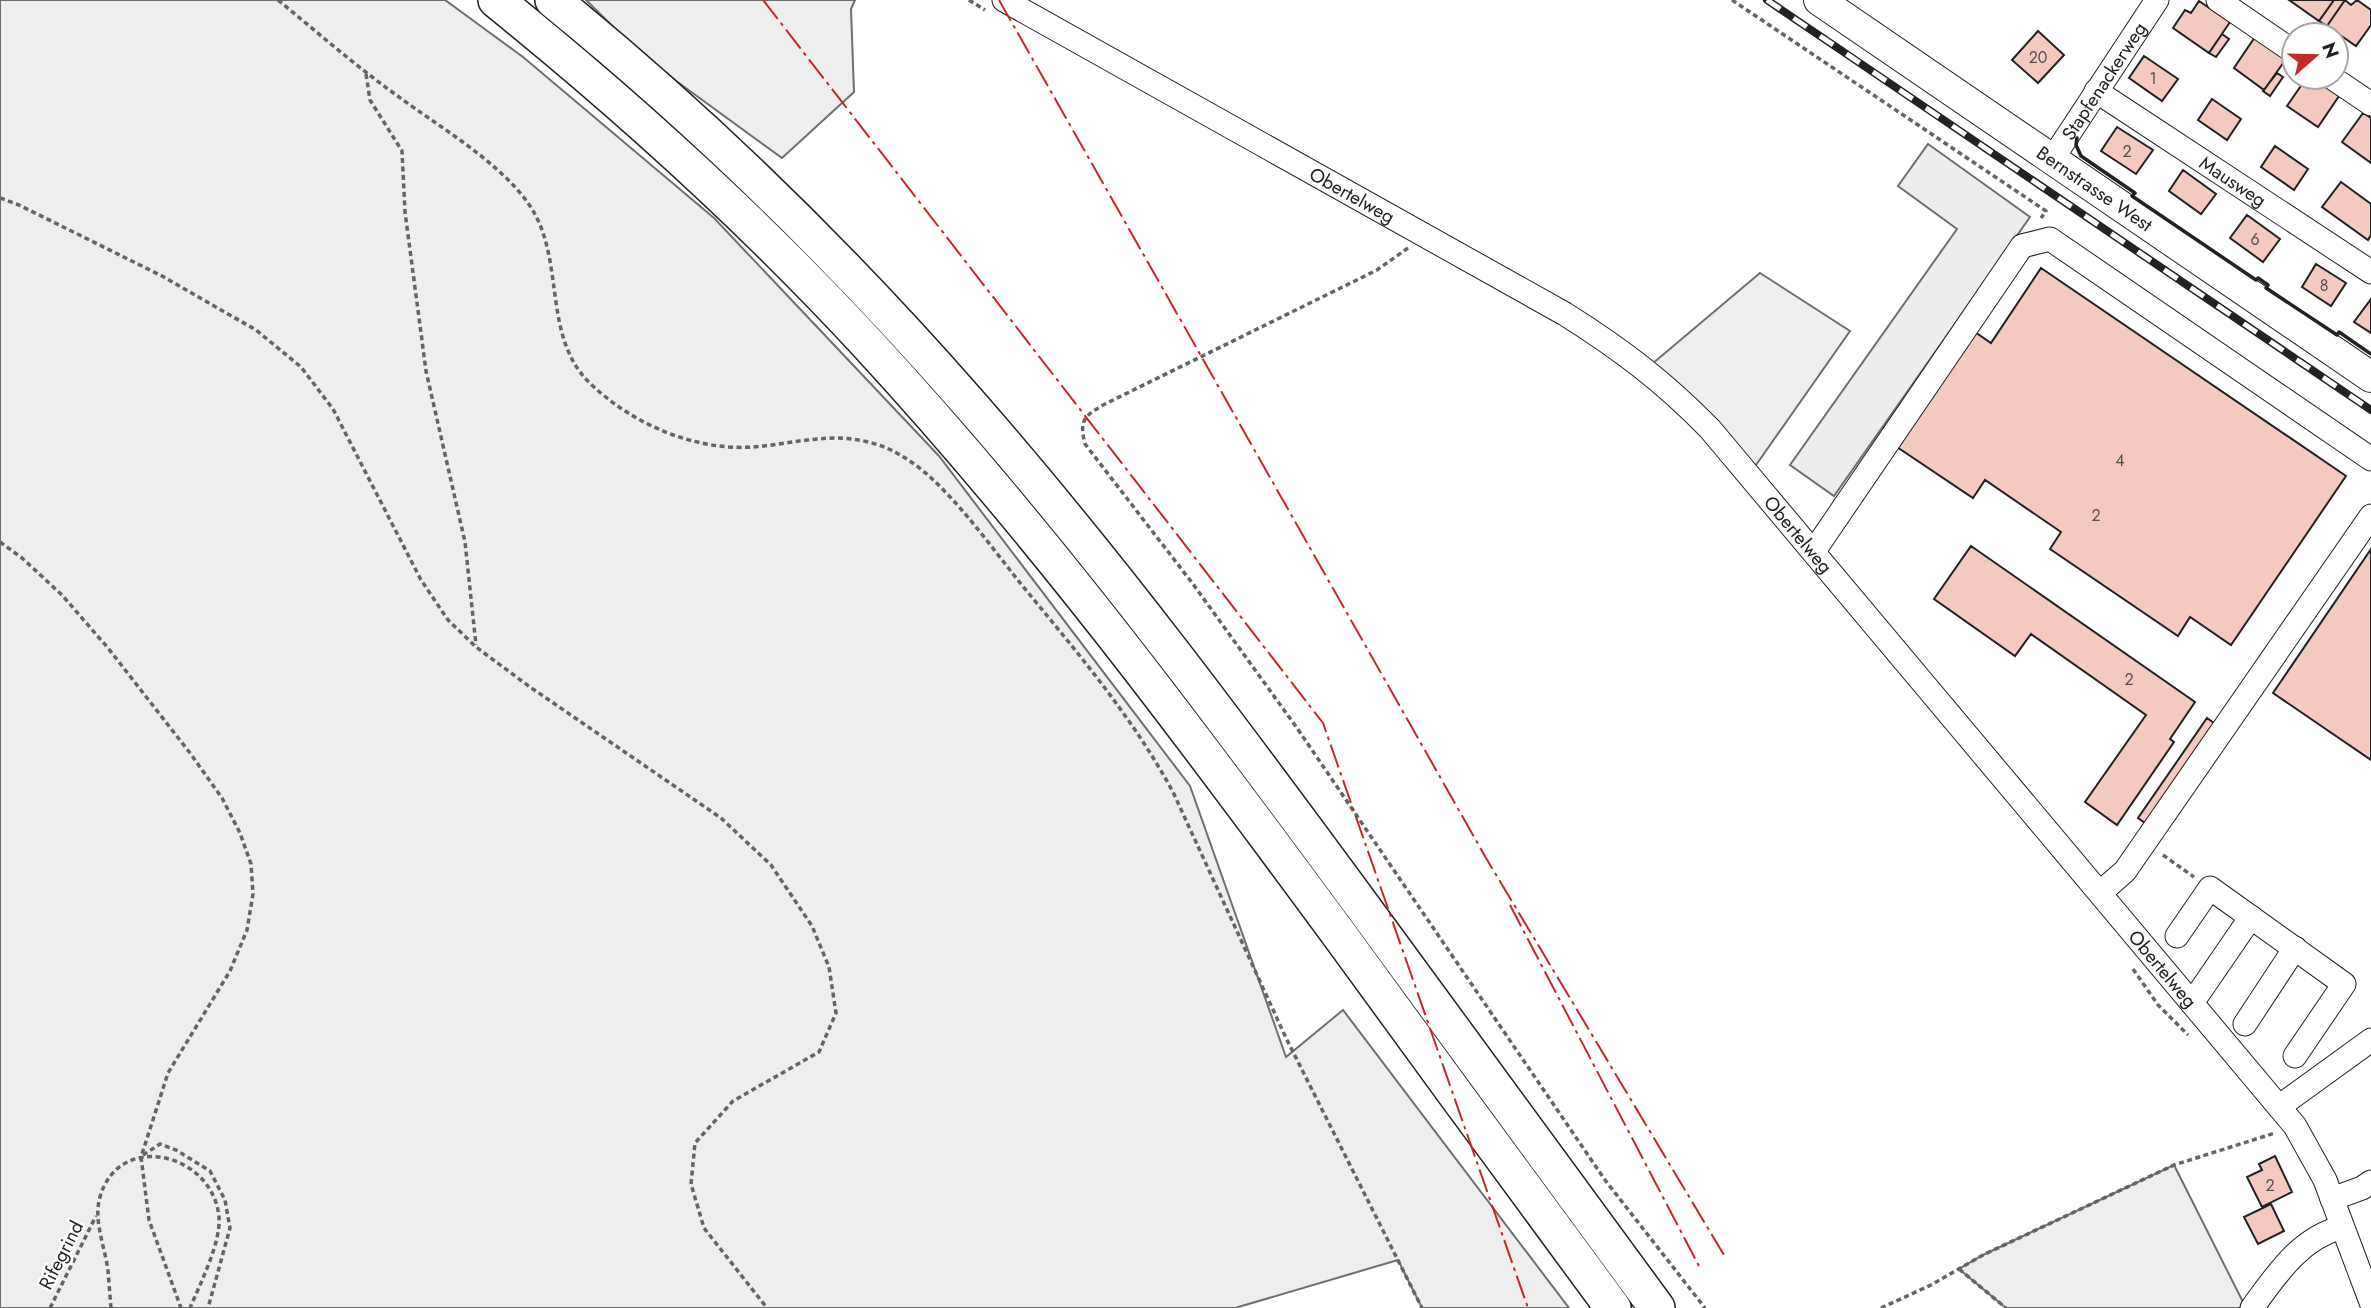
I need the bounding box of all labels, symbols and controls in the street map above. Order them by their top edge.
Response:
street label: Stapfenackerweg [2055,16,2153,145]
north arrow [2280,21,2350,91]
text: N [2315,39,2346,62]
house number: 20 [2029,46,2047,69]
house number: 1 [2149,67,2157,90]
street label: Bernstrasse West [2031,139,2159,238]
house number: 2 [2122,140,2132,163]
street label: Mausweg [2194,149,2272,213]
street label: Obertelweg [1304,160,1400,230]
house number: 6 [2250,228,2260,251]
house number: 8 [2320,274,2328,297]
house number: 4 [2115,449,2125,472]
street label: Obertelweg [1758,490,1839,579]
house number: 2 [2091,504,2101,527]
house number: 2 [2124,668,2134,691]
street label: Obertelweg [2122,924,2204,1013]
house number: 2 [2265,1174,2275,1197]
street label: Rifegrind [32,1216,90,1294]

